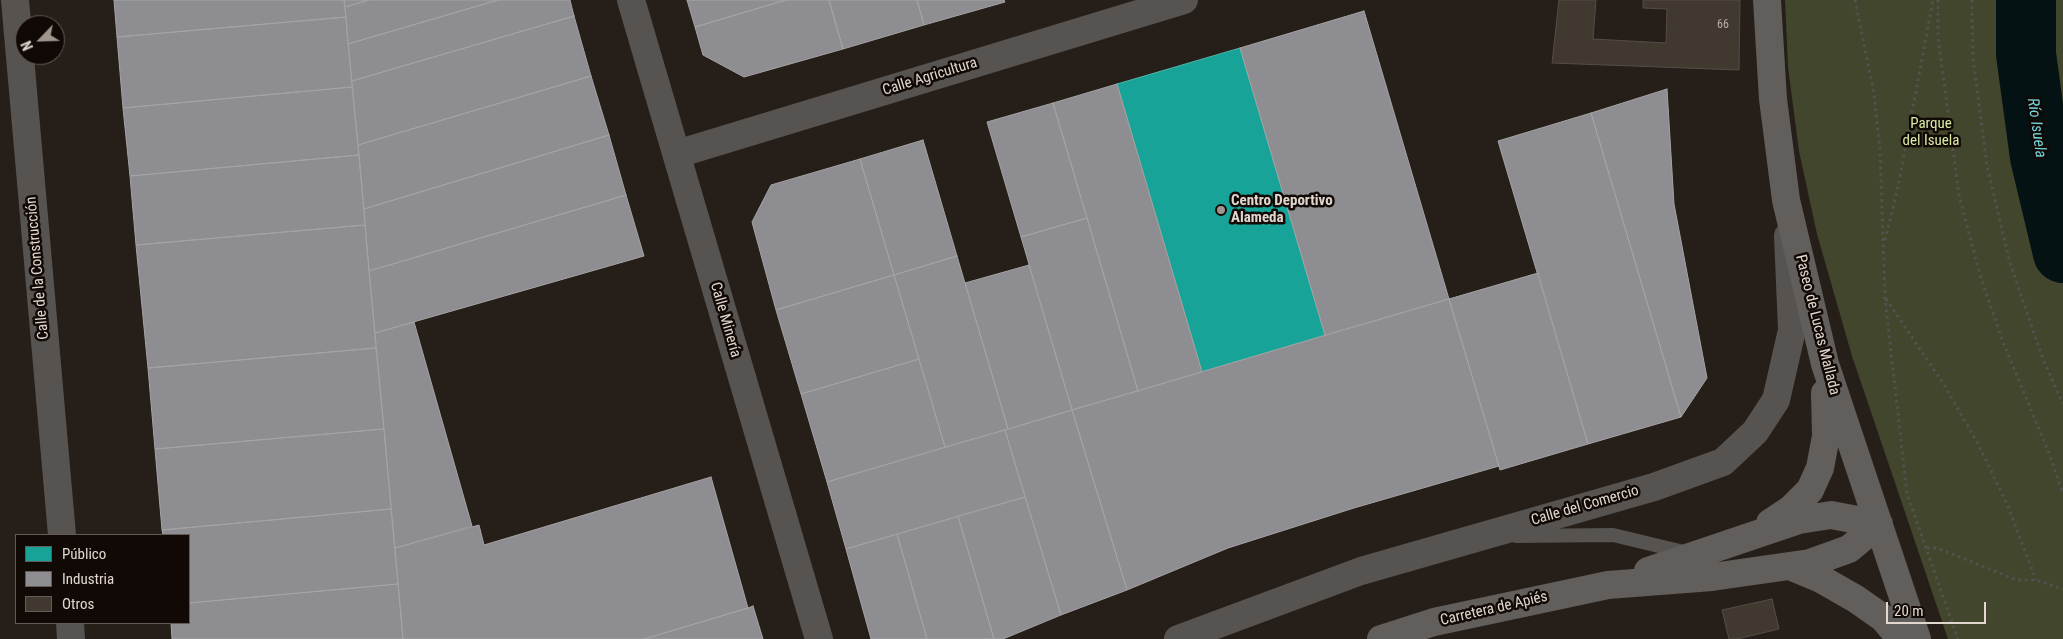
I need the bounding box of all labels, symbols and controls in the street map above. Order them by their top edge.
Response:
north arrow [15,15,65,65]
house number: 66 [1717,18,1729,32]
text: N [18,39,36,53]
street label: Calle Agricultura [881,54,979,100]
water label: Río Isuela [2022,97,2050,159]
park label: Parque del Isuela [1903,115,1959,150]
place label: Centro Deportivo Alameda [1231,192,1333,227]
street label: Calle de la Construcción [23,196,53,340]
marker: Centro Deportivo Alameda [1215,204,1227,216]
street label: Paseo de Lucas Mallada [1791,253,1843,397]
street label: Calle Minería [706,280,744,360]
street label: Calle del Comercio [1529,482,1641,530]
legend [15,534,190,624]
text: Público [62,545,106,563]
text: Industria [62,570,114,588]
street label: Carretera de Apiés [1439,588,1549,630]
scale bar [1888,592,1988,624]
text: Otros [62,595,94,613]
text: 20 m [1894,602,1924,620]

